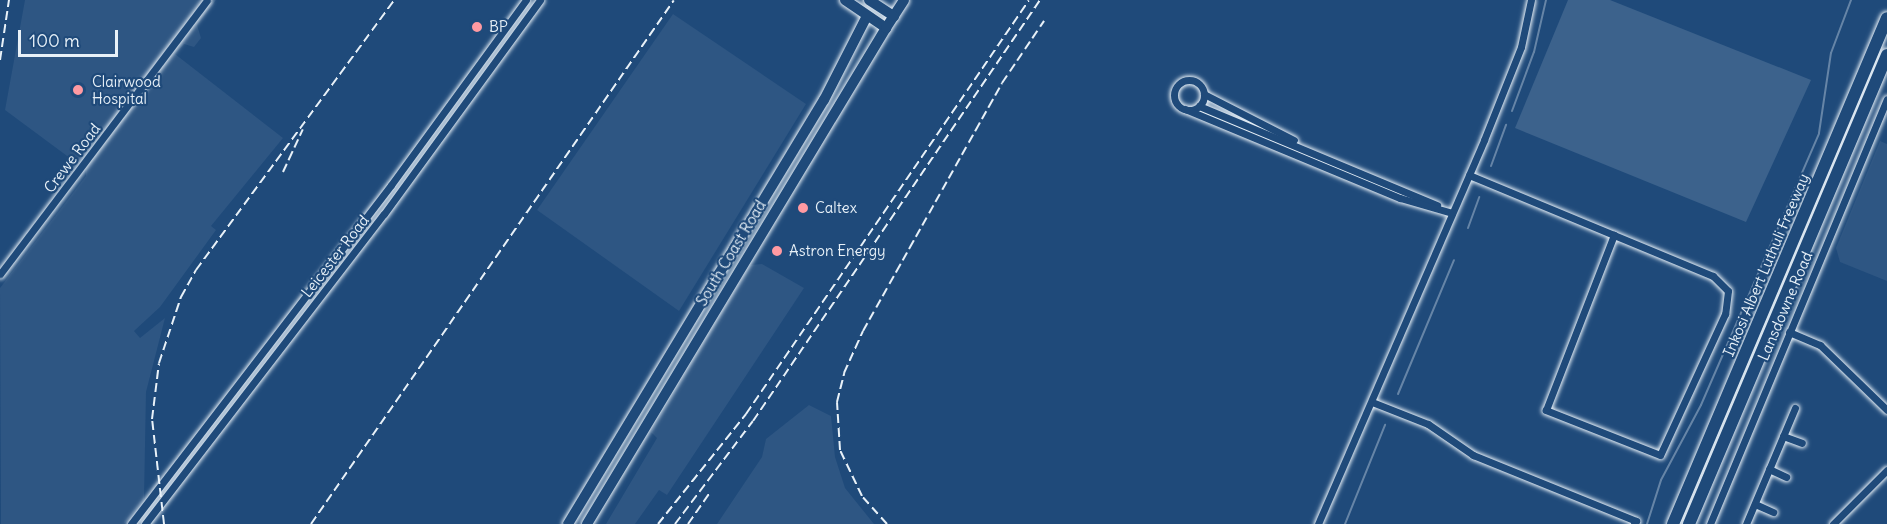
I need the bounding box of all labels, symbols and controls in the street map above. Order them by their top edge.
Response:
scale bar [21,18,122,56]
place label: BP [489,18,508,36]
marker: BP [470,20,484,34]
text: 100 m [29,29,80,52]
place label: Clairwood Hospital [92,72,161,107]
marker: Clairwood Hospital [69,81,87,99]
street label: Crewe Road [40,120,104,196]
street label: Inkosi Albert Luthuli Freeway [1719,171,1813,359]
street label: South Coast Road [692,197,770,309]
place label: Caltex [815,199,857,217]
marker: Caltex [796,201,810,215]
street label: Leicester Road [297,211,373,301]
place label: Astron Energy [789,242,886,260]
marker: Astron Energy [770,244,784,258]
street label: Lansdowne Road [1754,249,1816,363]

